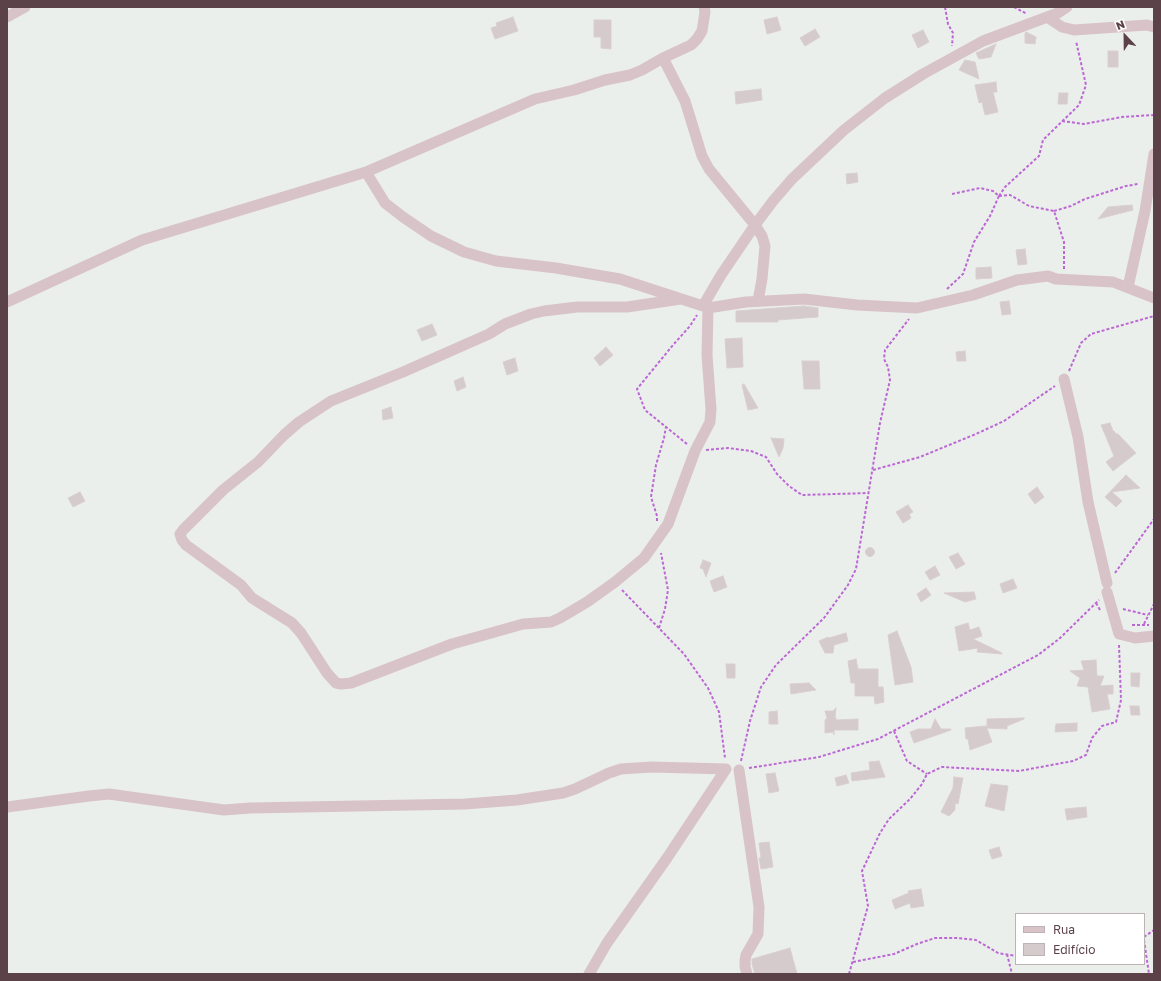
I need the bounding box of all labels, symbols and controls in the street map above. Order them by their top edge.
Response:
north arrow [1105,16,1145,56]
text: N [1114,17,1127,32]
legend [1015,913,1145,965]
text: Rua [1053,922,1075,937]
text: Edifício [1053,942,1095,957]

